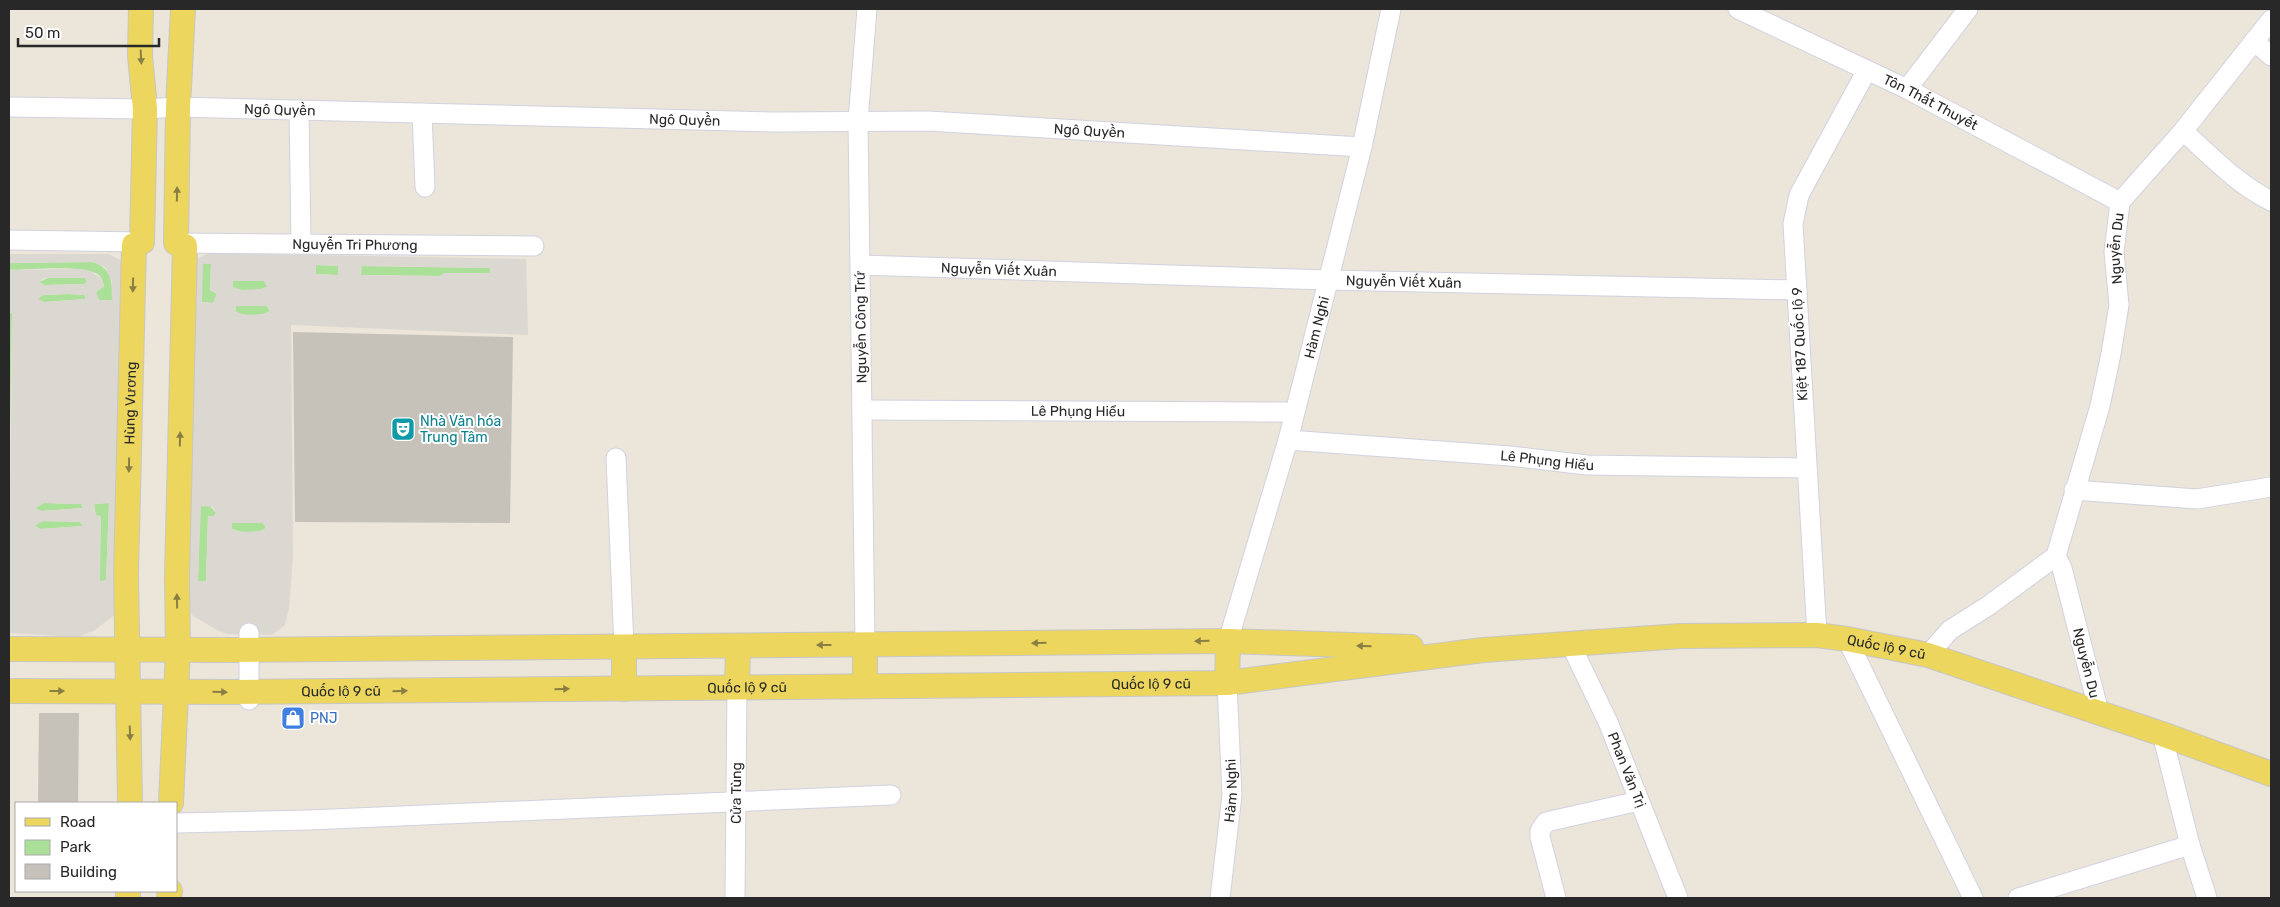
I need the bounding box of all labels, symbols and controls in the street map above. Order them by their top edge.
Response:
scale bar [18,15,159,47]
text: 50 m [25,24,60,42]
one-way arrow [137,50,145,66]
street label: Tôn Thất Thuyết [1881,71,1981,134]
street label: Ngô Quyền [244,100,316,119]
street label: Ngô Quyền [649,110,721,129]
street label: Ngô Quyền [1053,120,1126,141]
one-way arrow [173,186,181,202]
street label: Nguyễn Du [2105,212,2127,285]
street label: Nguyễn Tri Phương [292,235,418,254]
street label: Nguyễn Viết Xuân [941,259,1057,280]
street label: Nguyễn Công Trứ [851,271,870,384]
street label: Nguyễn Viết Xuân [1346,272,1462,291]
one-way arrow [129,278,137,294]
street label: Kiệt 187 Quốc lộ 9 [1788,287,1811,401]
street label: Hàm Nghi [1300,294,1332,360]
street label: Hùng Vương [121,361,140,445]
street label: Lê Phụng Hiểu [1031,402,1125,420]
place label: Nhà Văn hóa Trung Tâm [420,413,501,446]
theatre icon: Nhà Văn hóa Trung Tâm [390,416,416,442]
one-way arrow [176,431,184,447]
street label: Lê Phụng Hiểu [1500,447,1594,474]
one-way arrow [125,458,133,474]
one-way arrow [173,593,181,609]
street label: Nguyễn Du [2069,626,2104,700]
street label: Quốc lộ 9 cũ [1846,631,1927,663]
one-way arrow [1194,638,1210,646]
one-way arrow [1031,639,1047,647]
one-way arrow [816,641,832,649]
one-way arrow [1356,641,1372,649]
street label: Quốc lộ 9 cũ [1111,674,1191,693]
street label: Quốc lộ 9 cũ [707,678,787,696]
street label: Quốc lộ 9 cũ [301,682,381,700]
one-way arrow [555,685,571,693]
one-way arrow [50,687,66,695]
one-way arrow [392,687,408,695]
one-way arrow [212,688,228,696]
shop icon: PNJ [280,705,306,731]
place label: PNJ [310,710,338,727]
one-way arrow [126,726,134,742]
street label: Phan Văn Trị [1604,729,1650,810]
street label: Hàm Nghi [1220,759,1241,823]
street label: Cửa Tùng [727,762,745,824]
legend [15,802,178,892]
text: Road [60,813,96,831]
text: Park [60,838,91,856]
text: Building [60,863,117,881]

